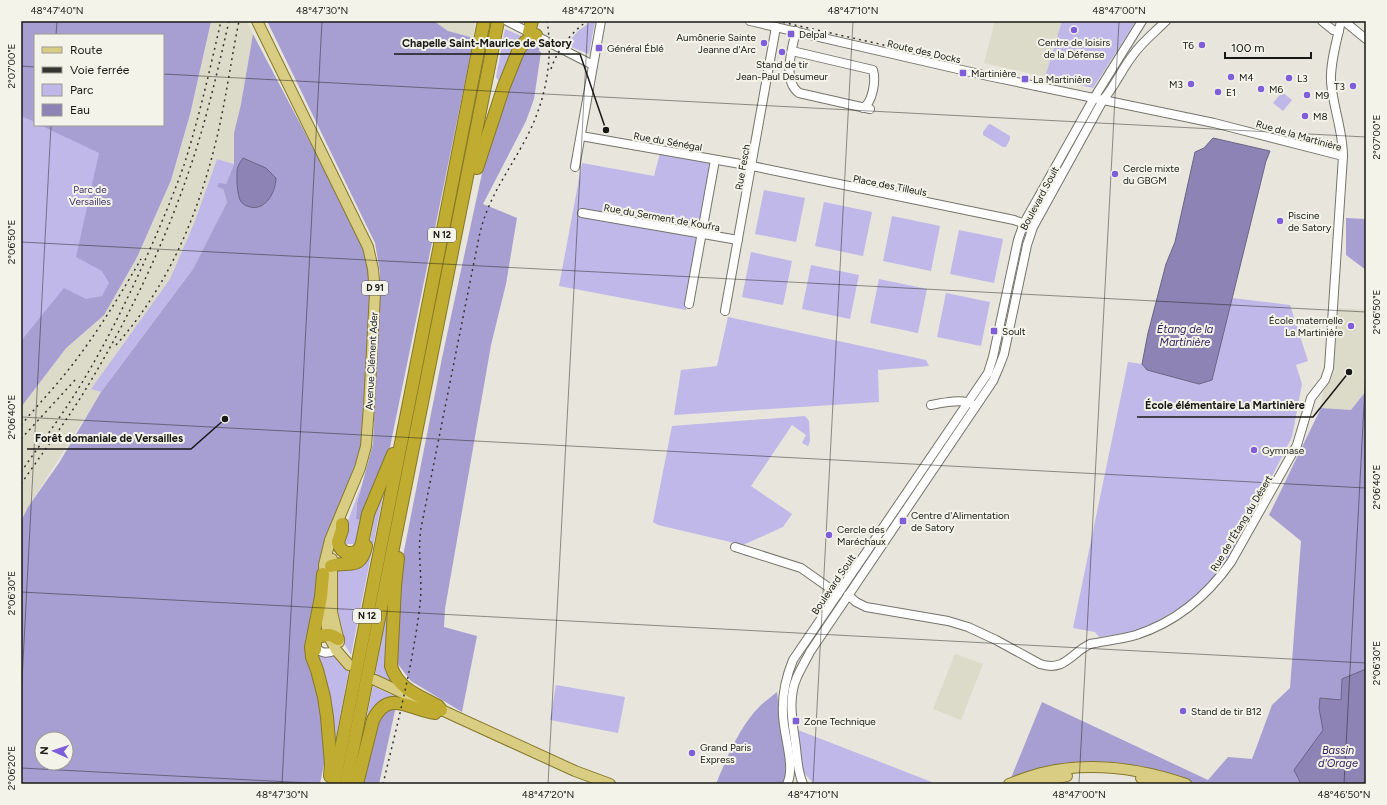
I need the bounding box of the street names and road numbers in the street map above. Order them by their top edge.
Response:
street label: Route des Docks [886,37,962,66]
street label: Rue de la Martinière [1254,117,1344,154]
street label: Rue du Sénégal [633,129,703,154]
street label: Rue Fesch [732,143,753,191]
street label: Boulevard Soult [1017,164,1062,232]
street label: Place des Tilleuls [852,172,928,199]
street label: Rue du Serment de Koufra [603,201,721,234]
road number: N 12 [428,228,456,242]
road number: D 91 [362,281,388,295]
street label: Avenue Clément Ader [362,311,381,410]
street label: Rue de l'Étang du Désert [1208,473,1275,574]
street label: Boulevard Soult [808,551,859,617]
road number: N 12 [353,609,381,623]

